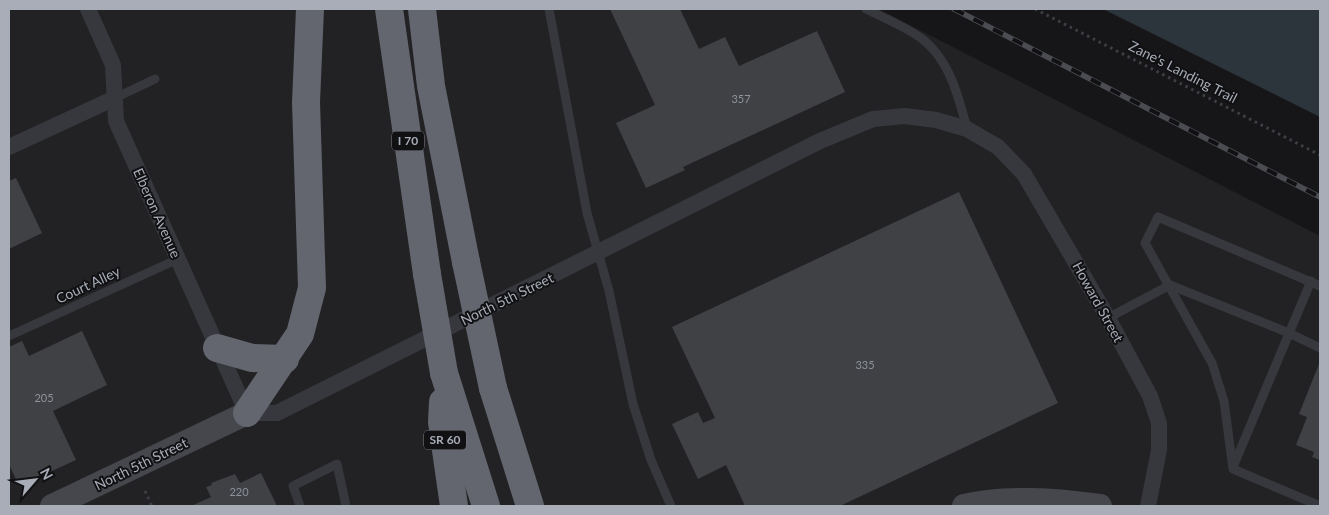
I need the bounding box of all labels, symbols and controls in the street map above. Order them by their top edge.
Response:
street label: Zane's Landing Trail [1126,37,1240,106]
house number: 357 [731,92,751,105]
road number: I 70 [392,132,424,150]
street label: Elberon Avenue [130,165,185,260]
street label: Howard Street [1069,259,1128,345]
street label: Court Alley [53,262,123,307]
street label: North 5th Street [458,269,556,328]
house number: 335 [855,358,875,371]
house number: 205 [34,391,54,404]
road number: SR 60 [424,430,466,450]
street label: North 5th Street [92,434,190,493]
north arrow [10,455,60,505]
text: N [37,465,57,482]
house number: 220 [229,485,249,498]

